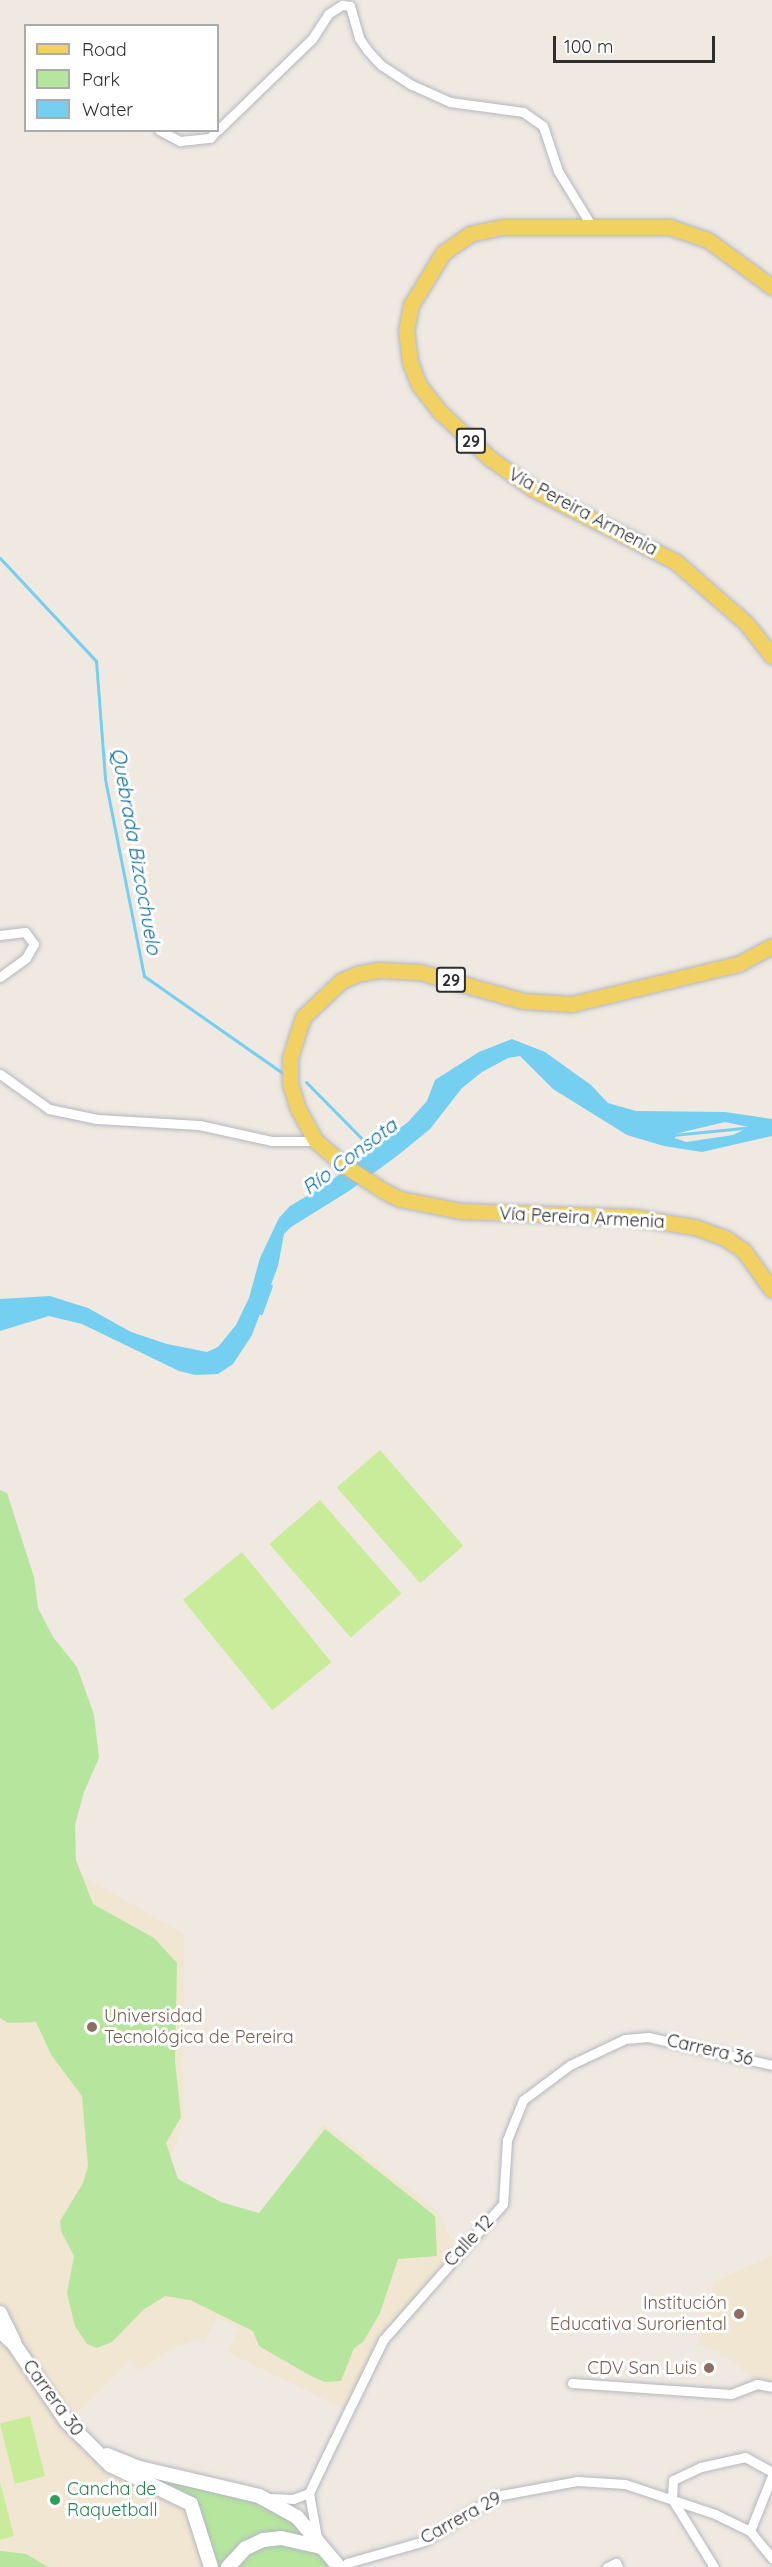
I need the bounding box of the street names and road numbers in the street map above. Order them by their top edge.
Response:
road number: 29 [454,428,488,454]
street label: Vía Pereira Armenia [505,464,661,560]
road number: 29 [434,967,468,993]
street label: Vía Pereira Armenia [499,1203,665,1233]
street label: Carrera 36 [665,2030,755,2070]
street label: Calle 12 [440,2211,498,2271]
street label: Carrera 30 [18,2356,88,2440]
street label: Carrera 29 [417,2487,505,2549]

